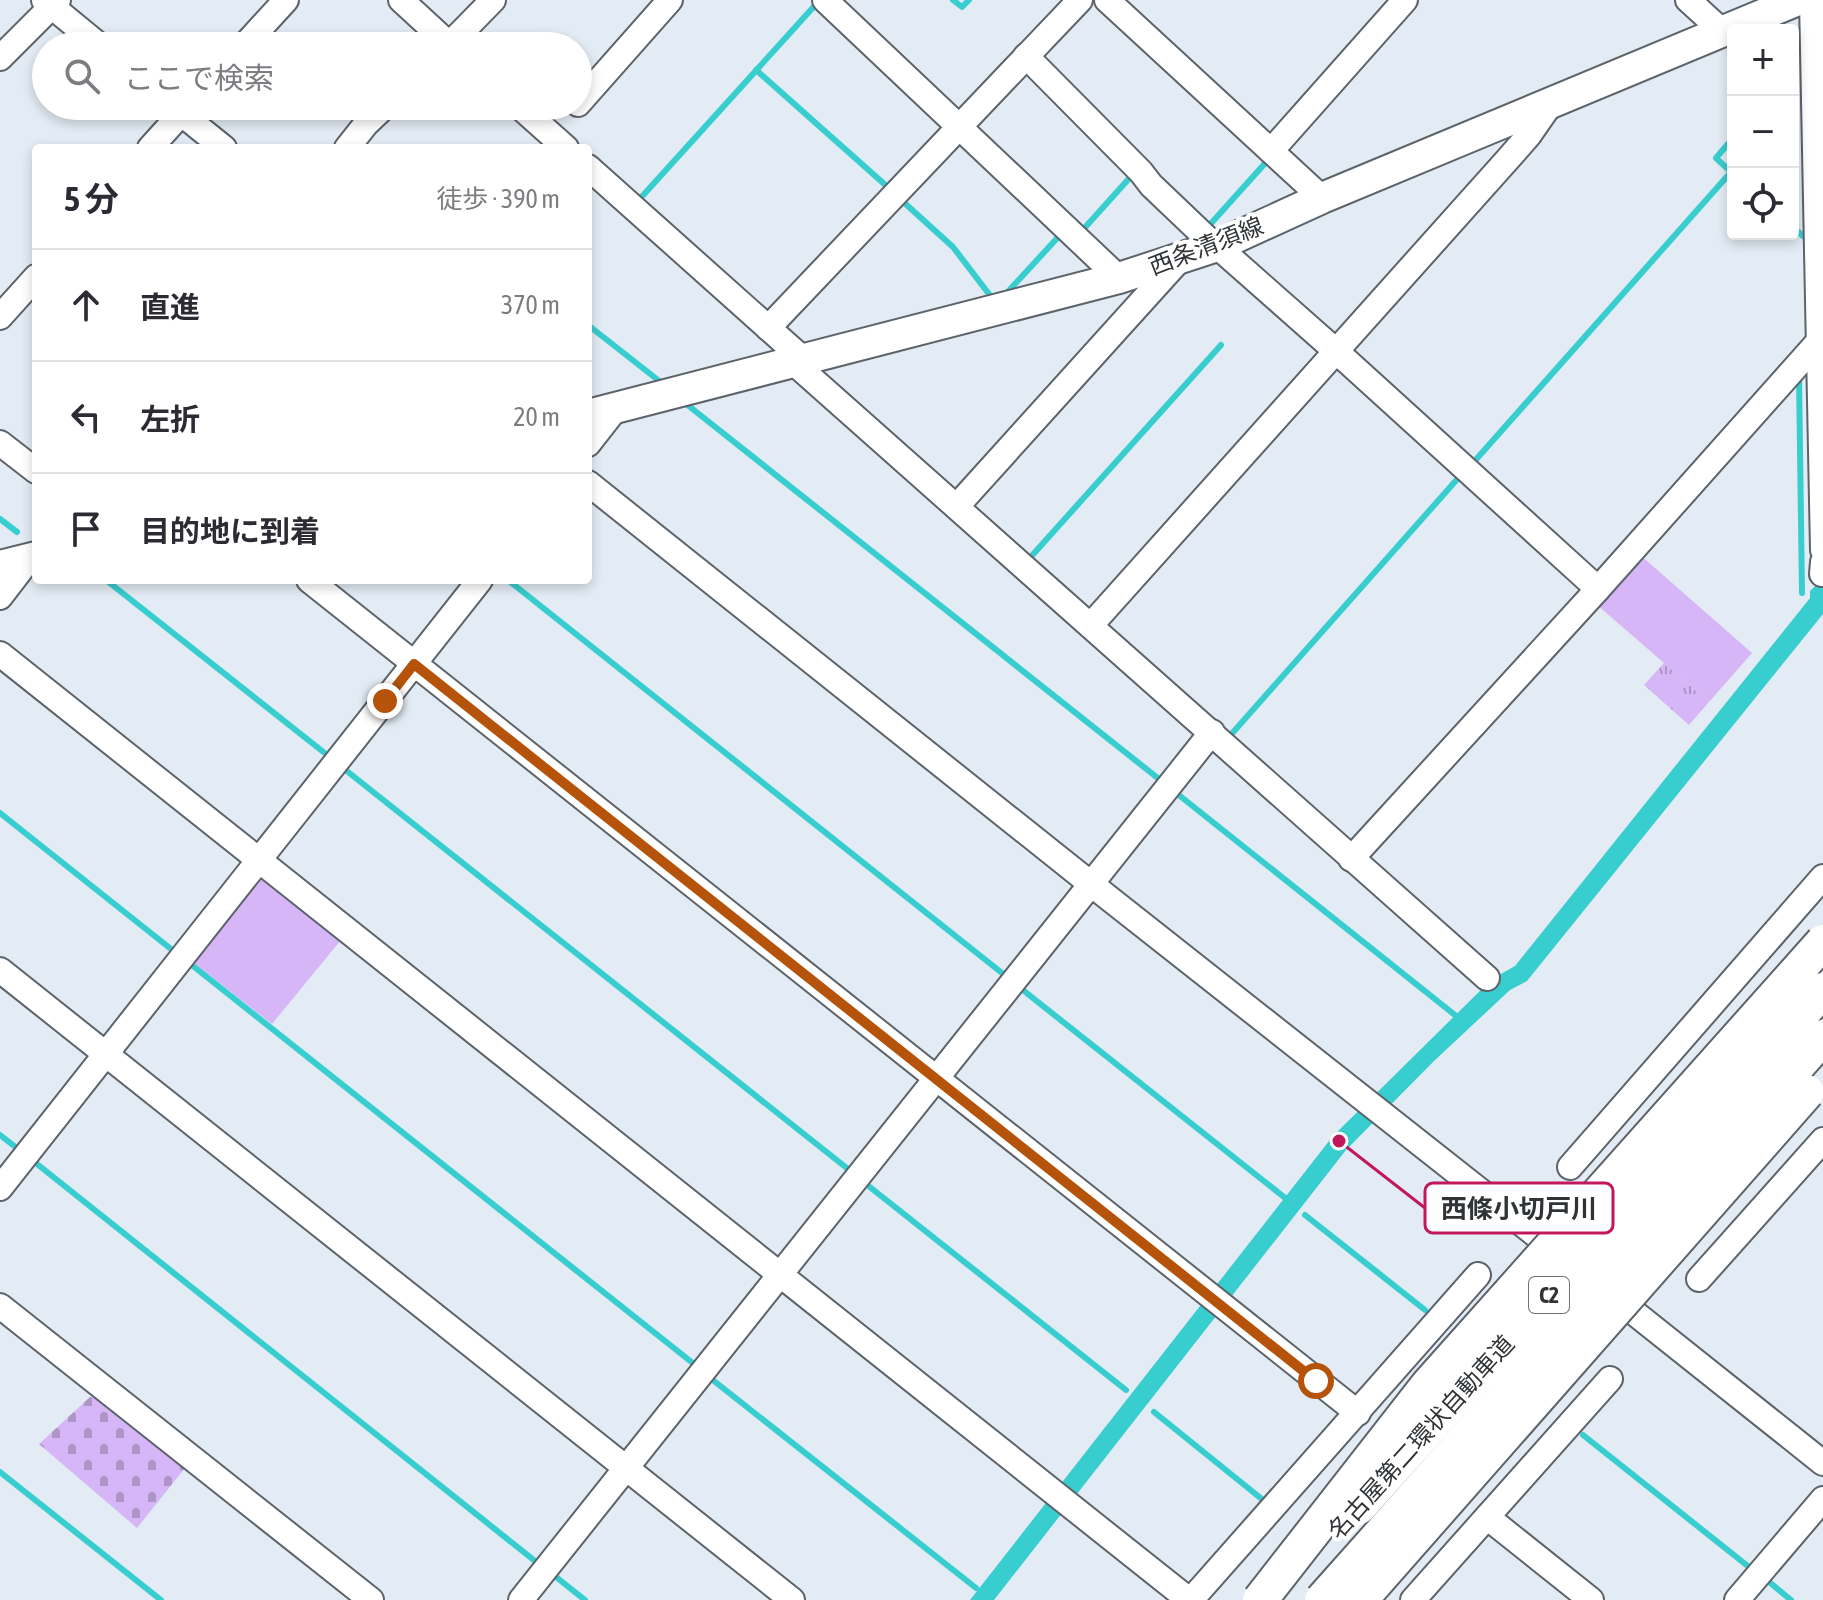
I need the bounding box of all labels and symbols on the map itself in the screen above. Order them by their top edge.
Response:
street label: 西条清須線 [1145,212,1267,280]
route end [367,683,403,719]
callout: 西條小切戸川 [1425,1183,1613,1233]
text: 西條小切戸川 [1441,1194,1597,1224]
road number: C2 [1529,1277,1569,1313]
street label: 名古屋第二環状自動車道 [1323,1330,1519,1544]
route start [1298,1363,1334,1399]

